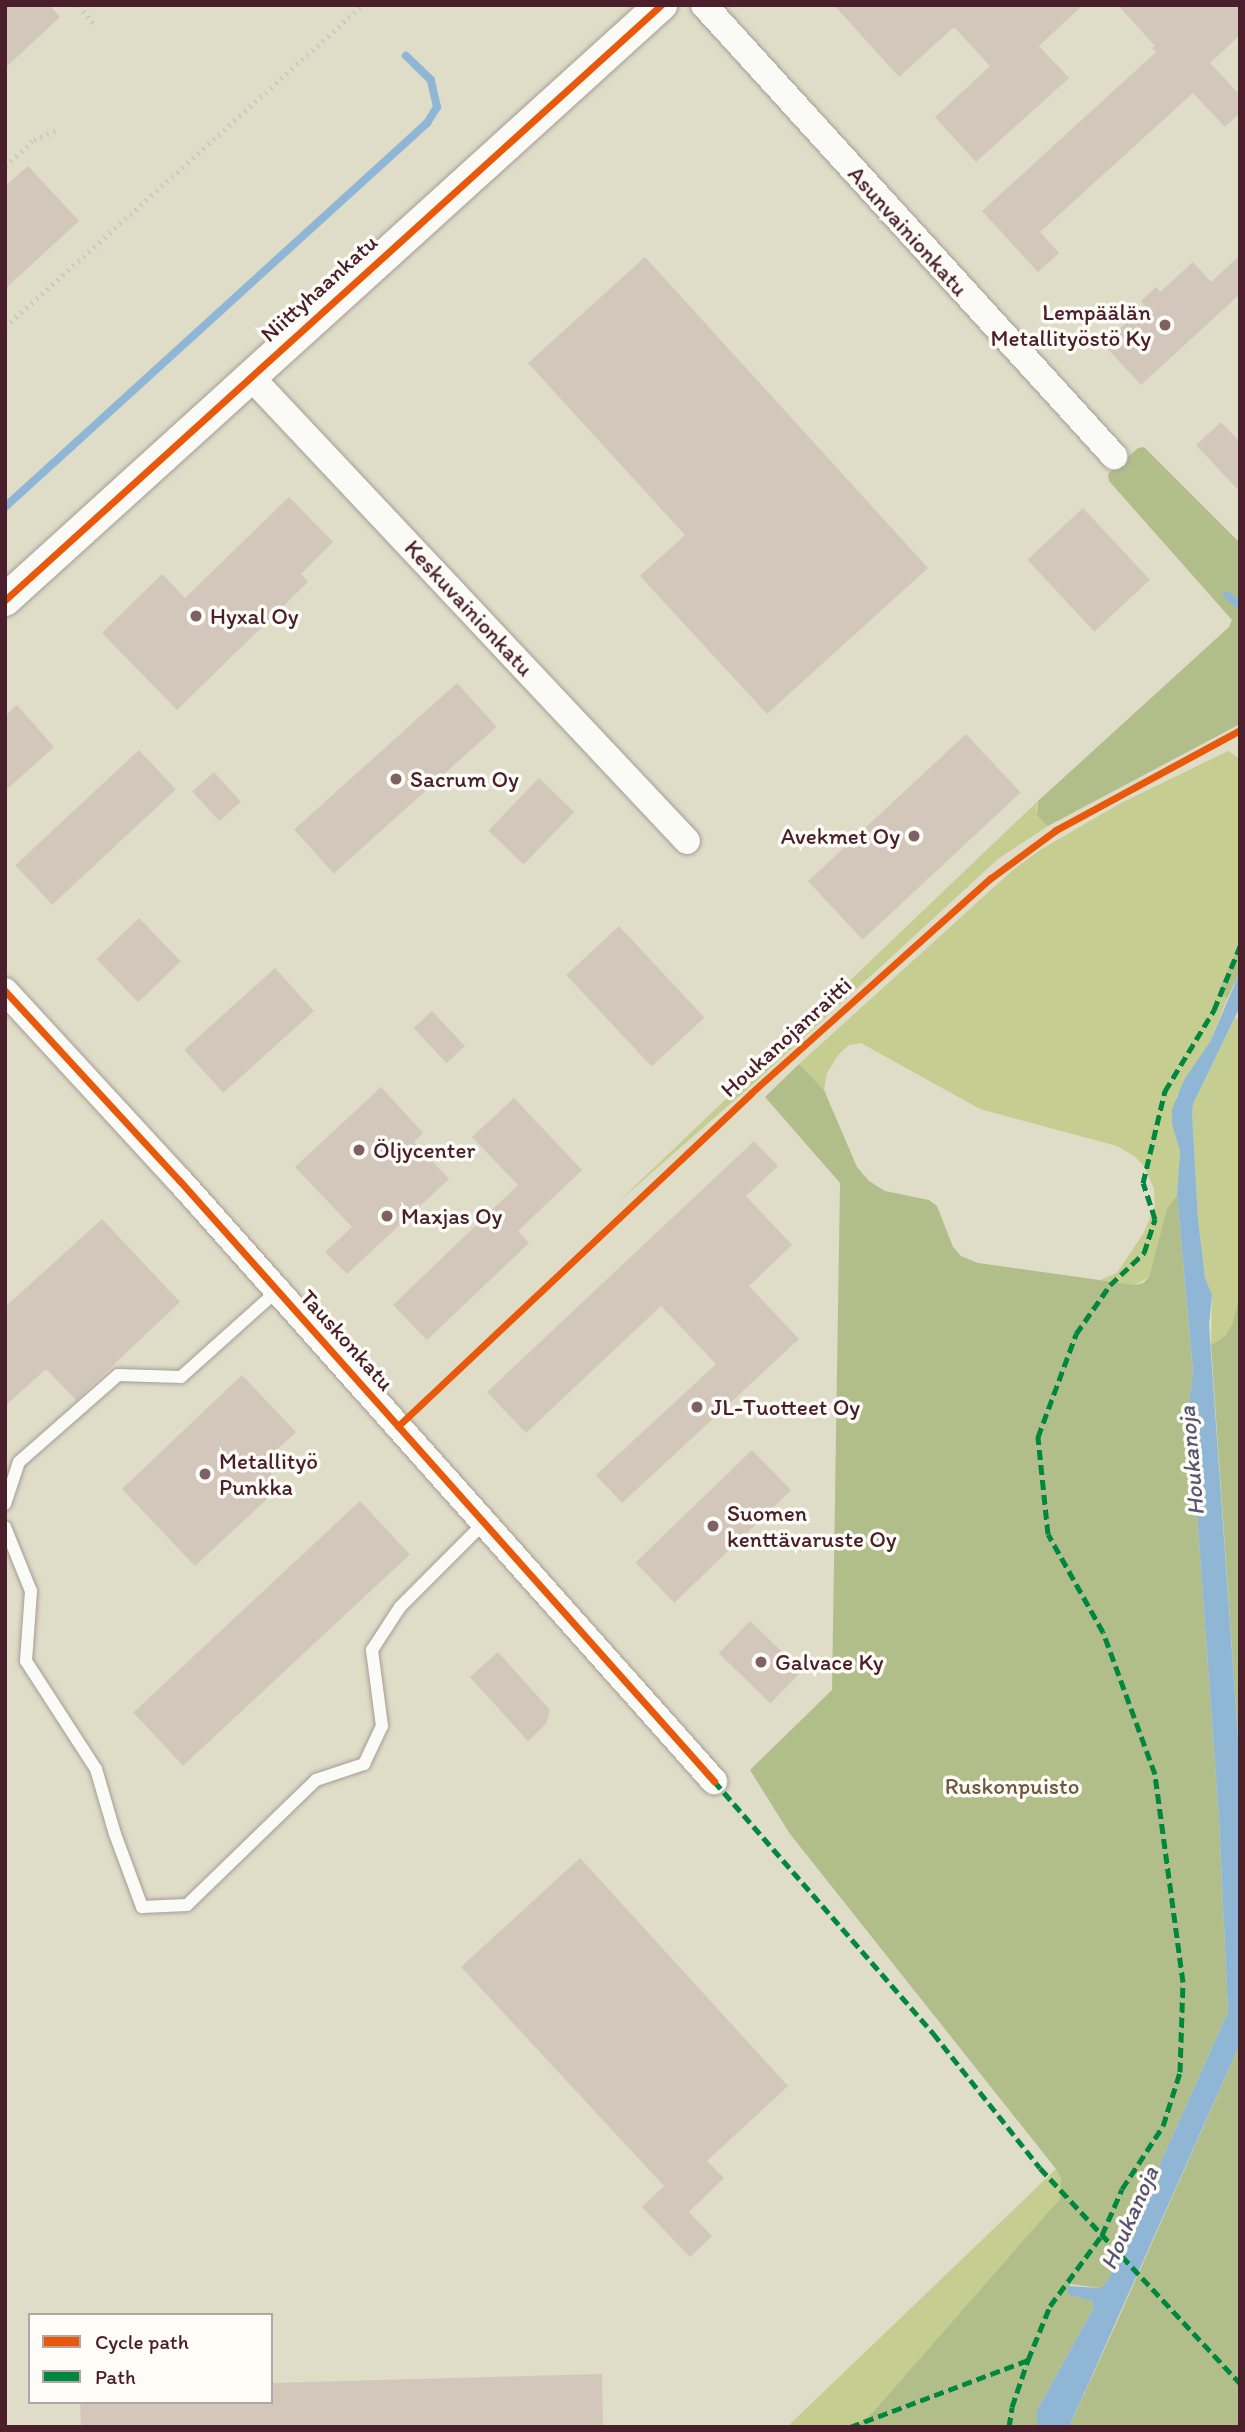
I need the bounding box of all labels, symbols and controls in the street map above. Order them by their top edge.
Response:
street label: Asunvainionkatu [842,160,974,302]
street label: Niittyhaankatu [255,228,383,348]
place label: Lempäälän Metallityöstö Ky [991,298,1151,352]
marker: Lempäälän Metallityöstö Ky [1157,317,1173,333]
street label: Keskuvainionkatu [399,534,539,682]
place label: Hyxal Oy [210,602,299,630]
marker: Hyxal Oy [188,608,204,624]
place label: Sacrum Oy [410,765,519,793]
marker: Sacrum Oy [388,771,404,787]
place label: Avekmet Oy [781,822,900,850]
marker: Avekmet Oy [906,828,922,844]
street label: Houkanojanraitti [715,971,857,1103]
place label: Öljycenter [373,1136,475,1164]
marker: Öljycenter [351,1142,367,1158]
place label: Maxjas Oy [401,1202,502,1230]
marker: Maxjas Oy [379,1208,395,1224]
street label: Tauskonkatu [294,1284,400,1396]
place label: JL-Tuotteet Oy [711,1393,860,1421]
marker: JL-Tuotteet Oy [689,1399,705,1415]
water label: Houkanoja [1172,1405,1210,1517]
place label: Metallityö Punkka [219,1447,318,1501]
marker: Metallityö Punkka [197,1466,213,1482]
place label: Suomen kenttävaruste Oy [727,1499,897,1553]
marker: Suomen kenttävaruste Oy [705,1518,721,1534]
place label: Galvace Ky [775,1648,884,1676]
marker: Galvace Ky [753,1654,769,1670]
park label: Ruskonpuisto [945,1772,1079,1800]
water label: Houkanoja [1094,2162,1164,2274]
legend [28,2313,273,2404]
text: Cycle path [95,2329,189,2354]
text: Path [95,2364,136,2389]

